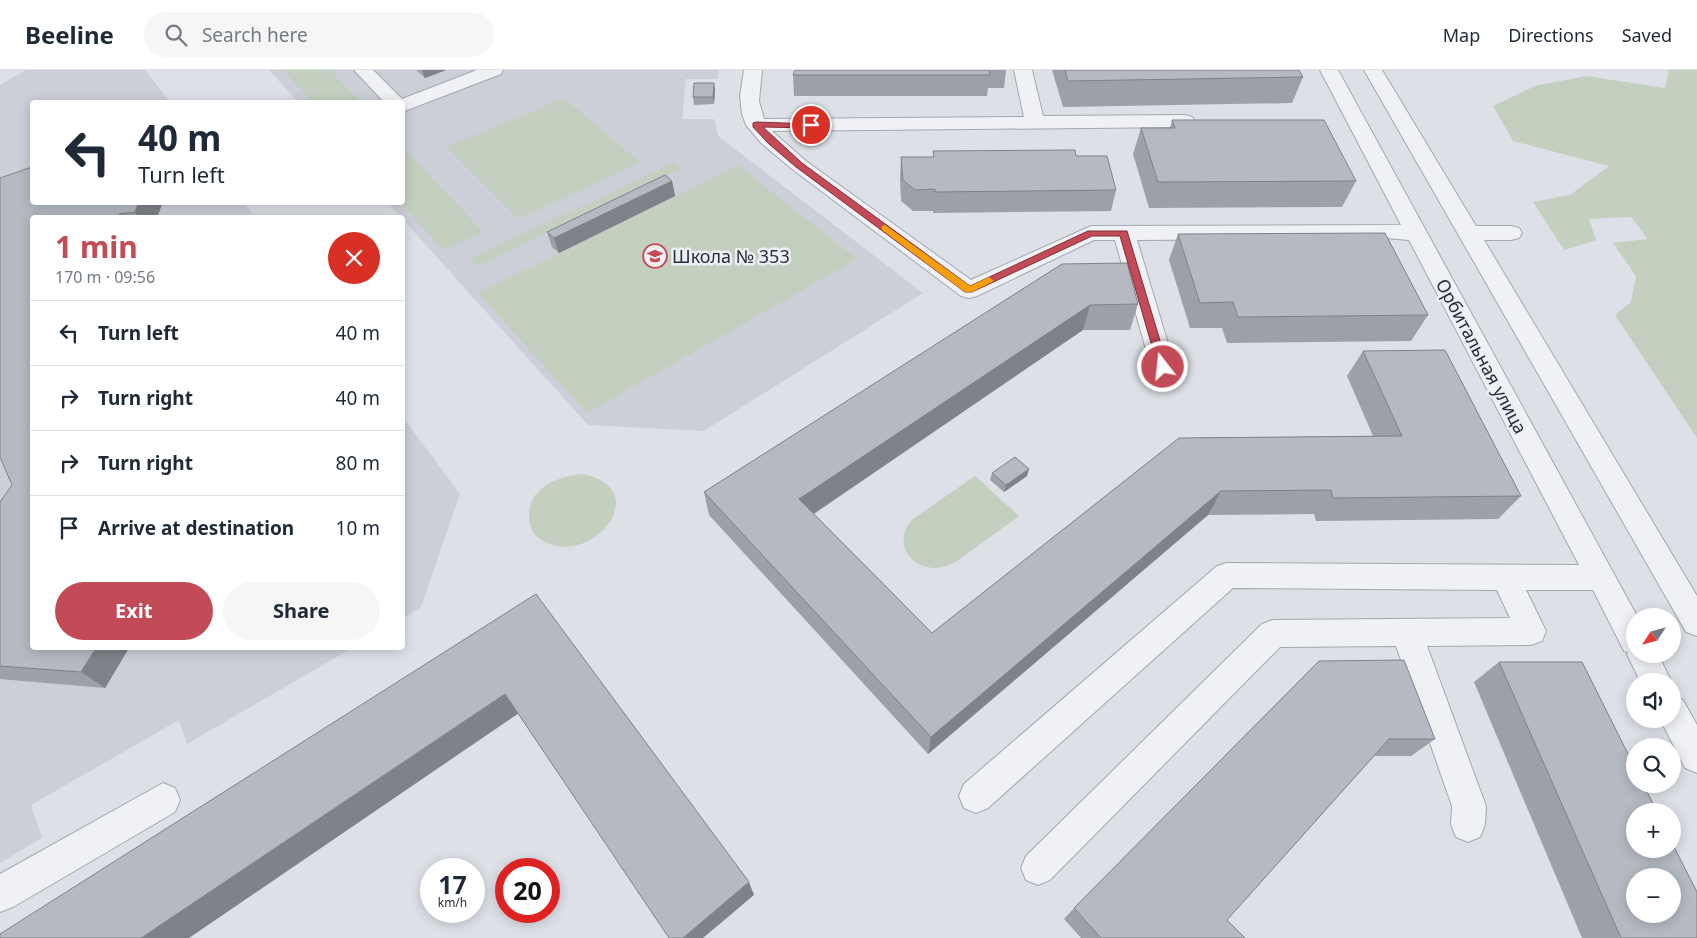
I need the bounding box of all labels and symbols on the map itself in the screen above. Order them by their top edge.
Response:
pin [790,104,832,146]
school or university icon: Школа № 353 [642,243,668,269]
place label: Школа № 353 [672,244,790,268]
street label: Орбитальная улица [1431,274,1533,438]
position arrow [1136,340,1188,392]
north arrow [1626,608,1681,662]
speed limit sign: 20 [495,858,560,923]

